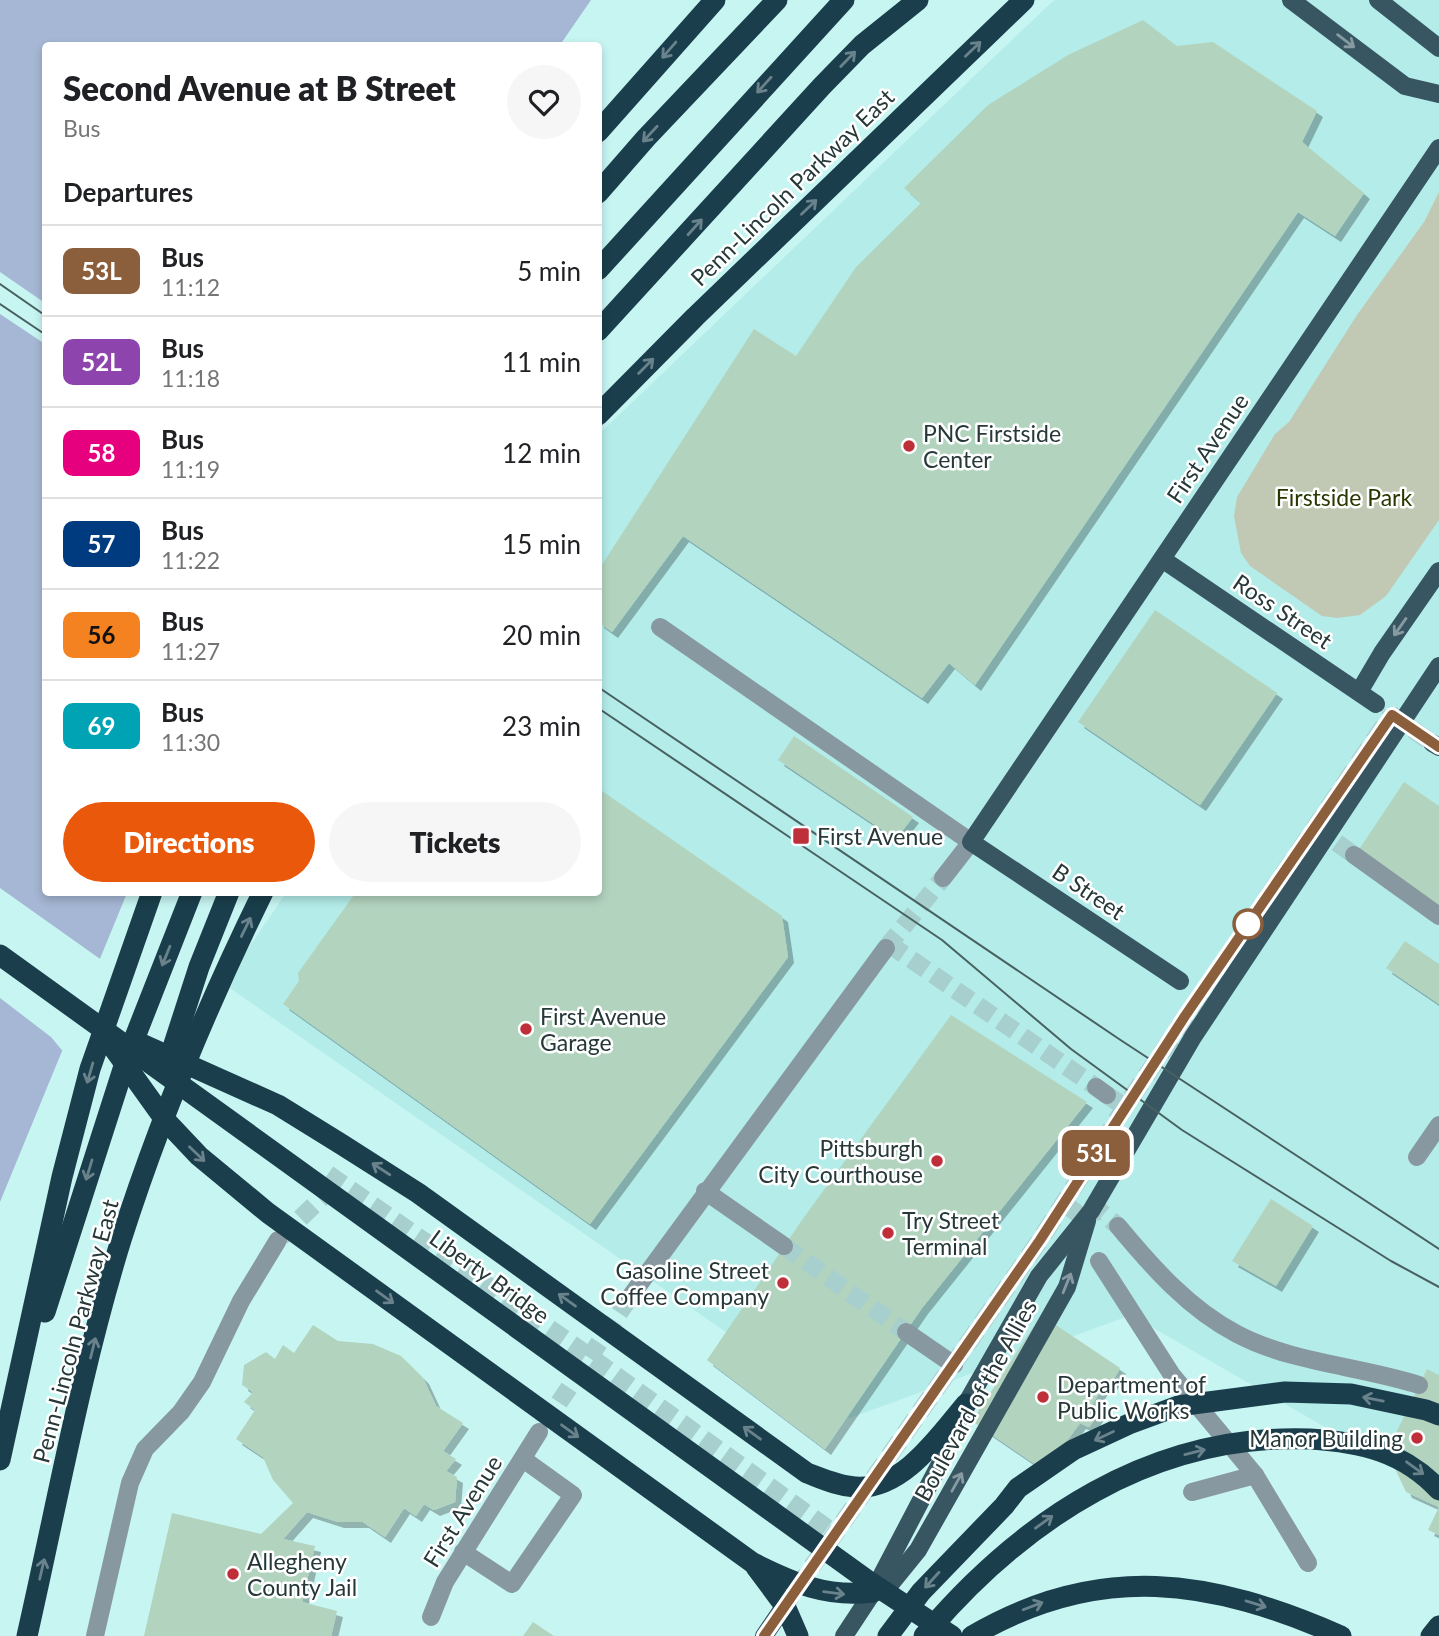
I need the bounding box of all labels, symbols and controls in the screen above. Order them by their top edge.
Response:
one-way arrow [1336,34,1355,48]
one-way arrow [661,41,677,59]
one-way arrow [964,41,981,58]
one-way arrow [840,51,857,68]
button: heart [507,65,581,139]
text: Second Avenue at B Street [63,68,456,108]
one-way arrow [756,76,772,94]
street label: Penn-Lincoln Parkway East [685,82,900,291]
text: Bus [63,114,100,142]
one-way arrow [641,125,658,142]
text: Departures [63,176,193,208]
one-way arrow [800,199,817,216]
one-way arrow [686,219,703,236]
text: Bus [161,241,204,273]
text: 5 min [517,255,581,287]
text: 53L [81,256,122,285]
text: 11:12 [161,273,220,301]
text: Bus [161,332,204,364]
text: 11 min [502,346,581,378]
text: 52L [81,347,122,376]
one-way arrow [637,358,654,375]
text: 11:18 [161,364,220,392]
street label: First Avenue [1160,388,1254,508]
place label: PNC Firstside Center [923,419,1061,473]
text: Bus [161,423,204,455]
text: 12 min [502,437,581,469]
text: 58 [88,438,115,467]
marker: PNC Firstside Center [901,438,917,454]
text: 11:19 [161,455,220,483]
park label: Firstside Park [1276,483,1412,511]
text: Bus [161,514,204,546]
text: 15 min [502,528,581,560]
text: 57 [88,529,115,558]
text: 11:22 [161,546,220,574]
street label: Ross Street [1228,568,1338,655]
text: Bus [161,605,204,637]
one-way arrow [1393,617,1407,636]
text: 20 min [502,619,581,651]
text: 56 [88,620,115,649]
text: 11:27 [161,637,220,665]
text: Bus [161,696,204,728]
text: 23 min [502,710,581,742]
text: 69 [88,711,115,740]
text: 11:30 [161,728,220,756]
button: Directions [63,802,315,882]
button: Tickets [329,802,581,882]
place label: First Avenue [817,822,943,850]
marker: First Avenue [791,826,811,846]
street label: B Street [1047,857,1131,926]
unlabelled marker [1233,909,1263,939]
one-way arrow [240,917,254,938]
one-way arrow [159,944,172,966]
place label: First Avenue Garage [540,1002,666,1056]
marker: First Avenue Garage [518,1021,534,1037]
one-way arrow [82,1061,95,1083]
line badge: 53L [1056,1130,1136,1176]
place label: Pittsburgh City Courthouse [758,1134,923,1188]
text: 53L [1076,1138,1116,1167]
one-way arrow [188,1145,206,1162]
marker: Pittsburgh City Courthouse [929,1153,945,1169]
one-way arrow [82,1159,95,1181]
one-way arrow [372,1162,391,1177]
street label: Penn-Lincoln Parkway East [26,1195,124,1466]
place label: Try Street Terminal [902,1206,1000,1260]
street label: Liberty Bridge [425,1223,555,1329]
marker: Try Street Terminal [880,1225,896,1241]
place label: Gasoline Street Coffee Company [600,1256,770,1310]
one-way arrow [1062,1273,1075,1294]
marker: Gasoline Street Coffee Company [775,1275,791,1291]
one-way arrow [376,1289,395,1304]
one-way arrow [558,1293,577,1307]
street label: Boulevard of the Allies [908,1294,1042,1506]
one-way arrow [87,1337,100,1360]
place label: Department of Public Works [1057,1370,1206,1424]
marker: Department of Public Works [1035,1389,1051,1405]
one-way arrow [1362,1391,1385,1405]
one-way arrow [560,1423,579,1438]
place label: Manor Building [1249,1424,1403,1452]
one-way arrow [743,1426,762,1440]
one-way arrow [1094,1430,1115,1443]
marker: Manor Building [1409,1430,1425,1446]
one-way arrow [1183,1445,1206,1458]
street label: First Avenue [417,1450,507,1572]
one-way arrow [1406,1460,1425,1475]
one-way arrow [951,1472,964,1493]
one-way arrow [1034,1514,1053,1529]
place label: Allegheny County Jail [247,1547,357,1601]
one-way arrow [37,1559,50,1581]
marker: Allegheny County Jail [225,1566,241,1582]
one-way arrow [924,1571,940,1589]
one-way arrow [822,1587,845,1600]
one-way arrow [1022,1598,1044,1611]
one-way arrow [1245,1598,1267,1611]

